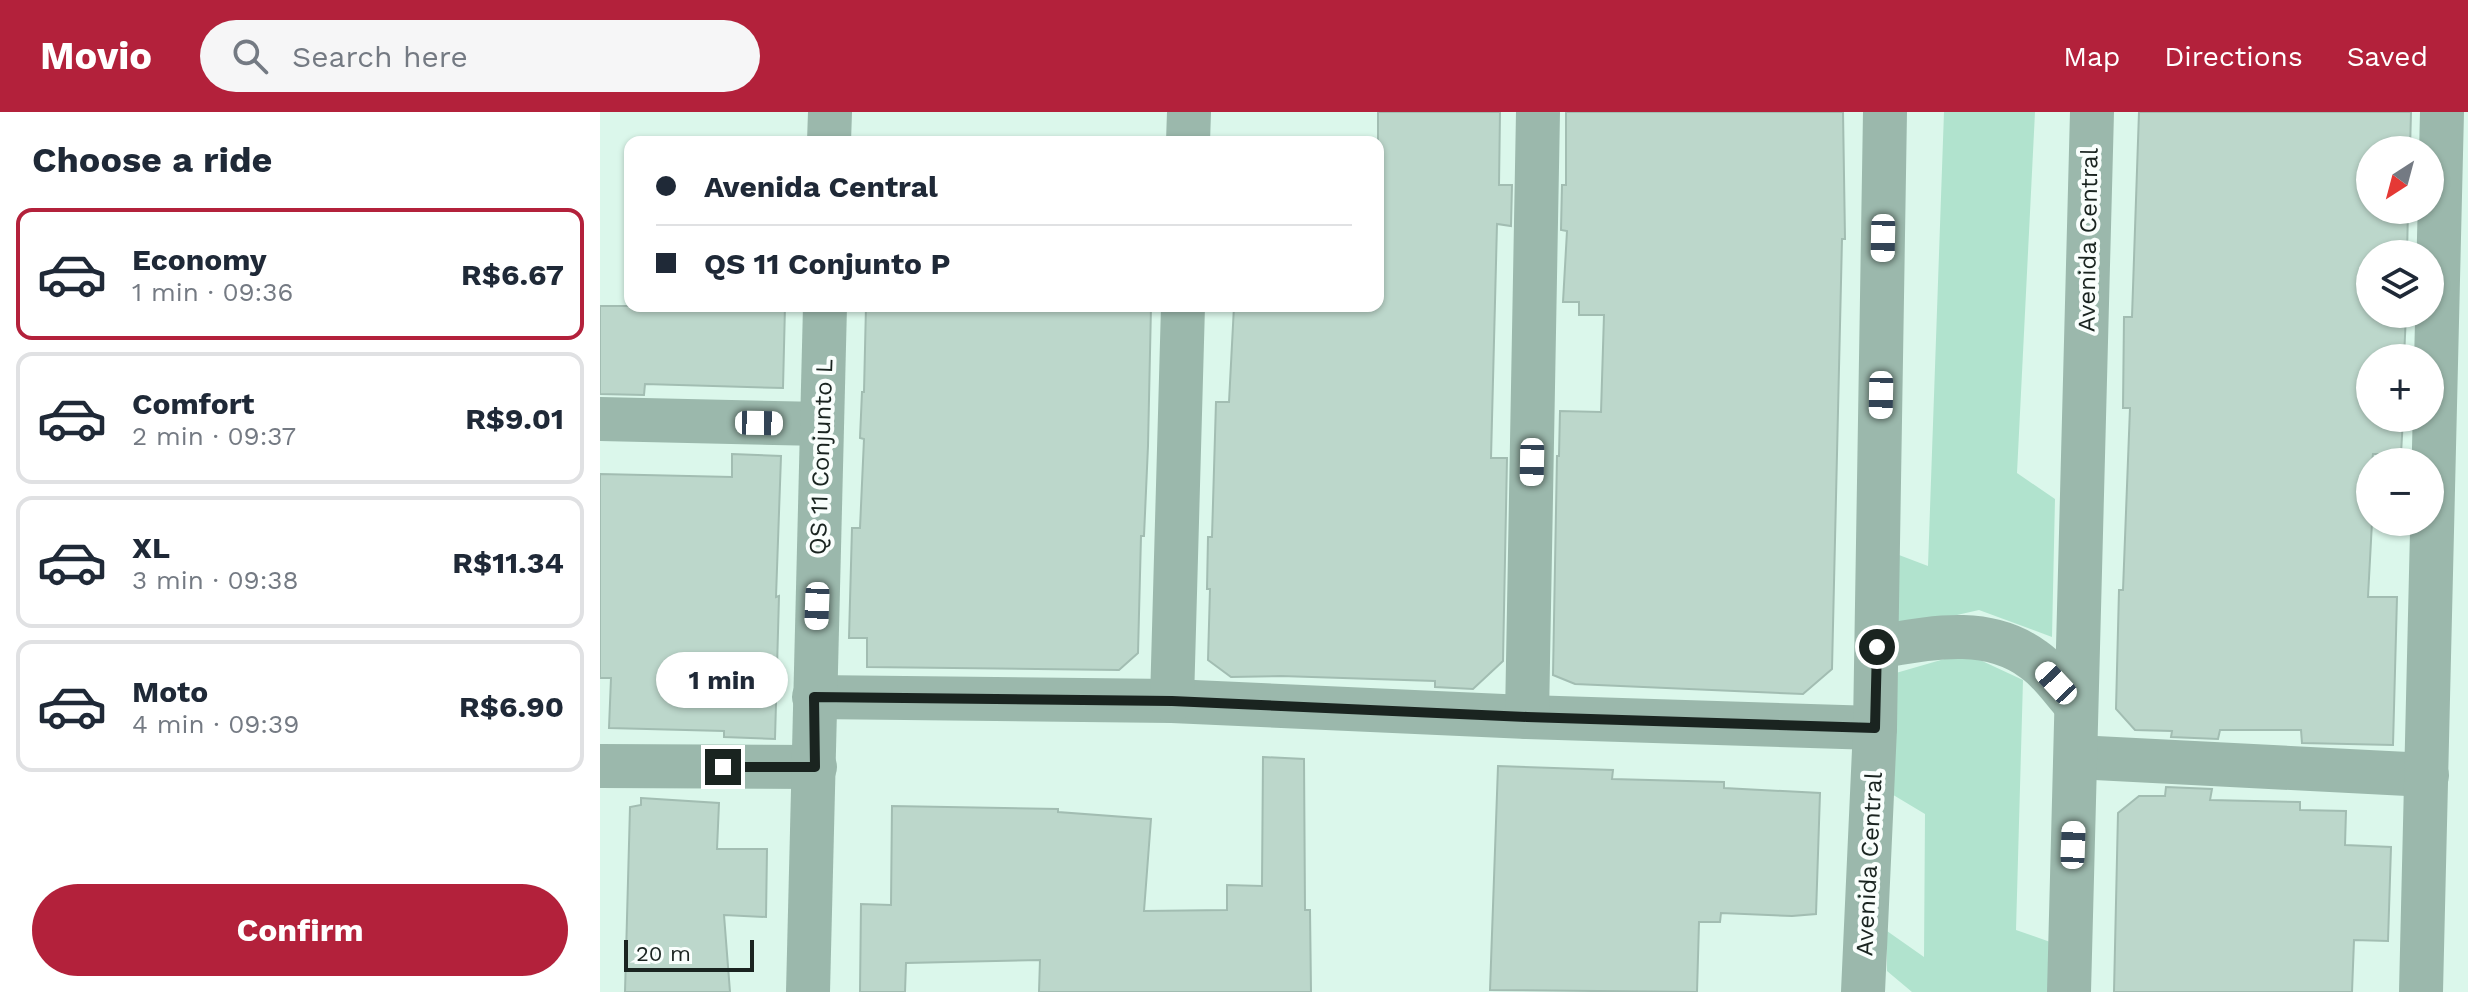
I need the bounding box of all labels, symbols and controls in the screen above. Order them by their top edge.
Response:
search box [200,20,760,92]
text: Movio [40,34,152,78]
icon: search [228,34,272,78]
text: Search here [292,39,468,74]
text: Map [2063,40,2120,73]
text: Directions [2164,40,2303,73]
text: Saved [2347,40,2428,73]
north arrow [2356,136,2444,224]
map controls [2356,136,2444,536]
text: Choose a ride [32,139,272,181]
street label: Avenida Central [2072,147,2104,332]
text: Avenida Central [704,169,938,204]
car [1871,214,1895,262]
icon: car [36,238,108,310]
button: layers [2356,240,2444,328]
text: Economy [132,242,267,277]
text: QS 11 Conjunto P [704,246,951,281]
text: R$6.67 [461,257,564,292]
text: 1 min · 09:36 [132,277,293,307]
button: + [2356,344,2444,432]
street label: QS 11 Conjunto L [804,358,838,556]
car [1869,371,1893,419]
icon: car [36,382,108,454]
text: Comfort [132,386,254,421]
text: R$9.01 [465,401,564,436]
car [735,411,783,435]
text: 2 min · 09:37 [132,421,296,451]
car [1520,438,1544,486]
button: − [2356,448,2444,536]
icon: car [36,526,108,598]
text: XL [132,530,170,565]
text: R$11.34 [452,545,564,580]
text: 3 min · 09:38 [132,565,299,595]
car [804,582,830,630]
route start [1859,629,1895,665]
callout: 1 min [657,651,789,707]
car [2031,657,2081,709]
text: 1 min [689,665,755,695]
icon: car [36,670,108,742]
text: Moto [132,674,208,709]
text: R$6.90 [459,689,564,724]
text: 4 min · 09:39 [132,709,299,739]
route end [705,749,741,785]
street label: Avenida Central [1850,771,1888,957]
car [2060,821,2086,869]
button: Confirm [32,884,568,976]
scale bar [624,936,754,972]
text: 20 m [636,941,691,966]

